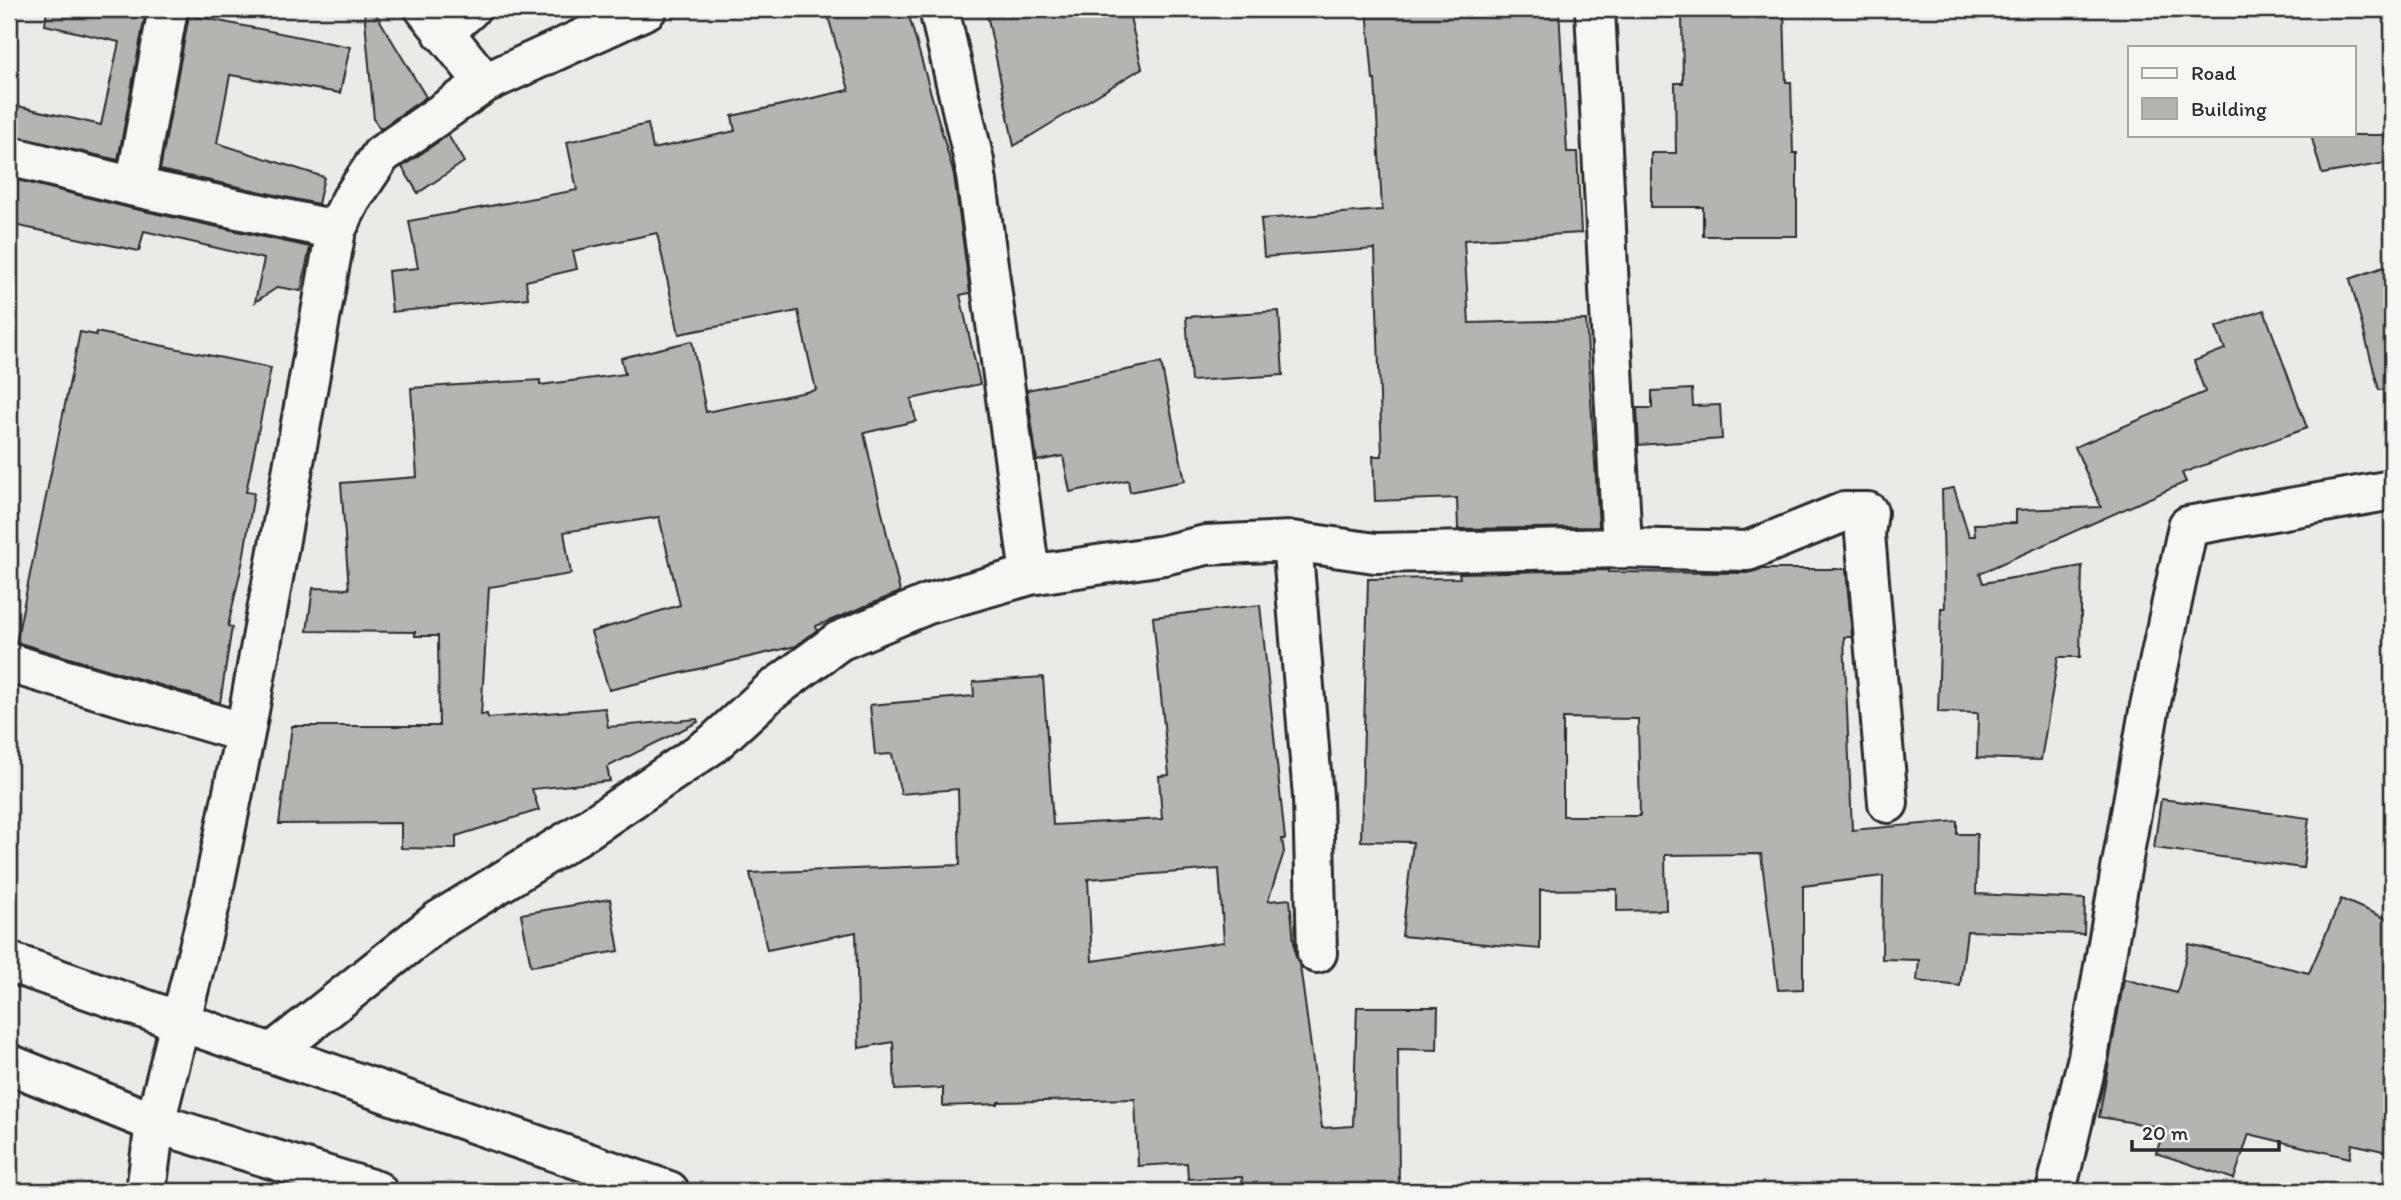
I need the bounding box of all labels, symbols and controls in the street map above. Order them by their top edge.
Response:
legend [2128,46,2356,136]
text: Road [2191,60,2237,85]
text: Building [2191,96,2267,121]
scale bar [2132,1109,2278,1153]
text: 20 m [2142,1120,2189,1145]

